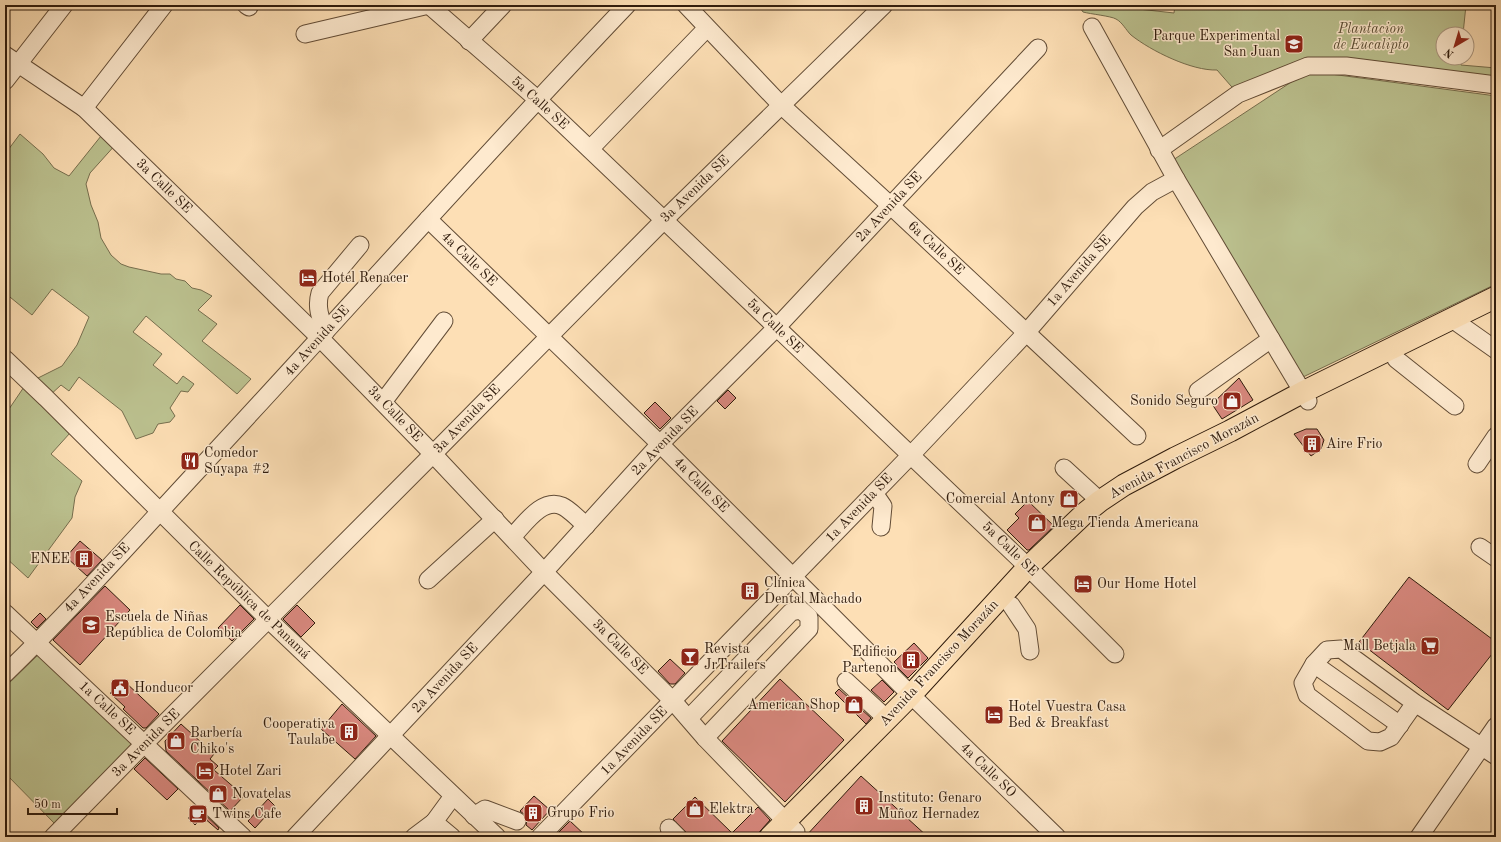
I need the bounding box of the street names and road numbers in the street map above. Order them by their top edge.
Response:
street label: 5a Calle SE [509,74,571,132]
street label: 3a Avenida SE [658,153,732,225]
street label: 3a Calle SE [133,156,195,216]
street label: 2a Avenida SE [853,169,925,245]
street label: 6a Calle SE [905,218,967,278]
street label: 4a Calle SE [438,229,500,289]
street label: 1a Avenida SE [1044,233,1114,309]
street label: 5a Calle SE [744,296,806,356]
street label: 4a Avenida SE [282,303,352,379]
street label: 3a Avenida SE [431,382,503,456]
street label: 3a Calle SE [365,383,425,445]
street label: 2a Avenida SE [629,404,701,478]
street label: Avenida Francisco Morazán [1107,410,1261,501]
street label: 4a Calle SE [671,455,731,515]
street label: 1a Avenida SE [823,471,895,545]
street label: 5a Calle SE [979,519,1041,579]
street label: Calle República de Panamá [185,538,313,662]
street label: 4a Avenida SE [61,540,133,616]
street label: Avenida Francisco Morazán [877,597,1001,729]
street label: 3a Calle SE [590,617,650,677]
street label: 2a Avenida SE [409,640,481,716]
street label: 1a Calle SE [76,678,138,738]
street label: 1a Avenida SE [598,704,670,778]
street label: 3a Avenida SE [109,706,183,780]
street label: 4a Calle SO [957,740,1019,800]

